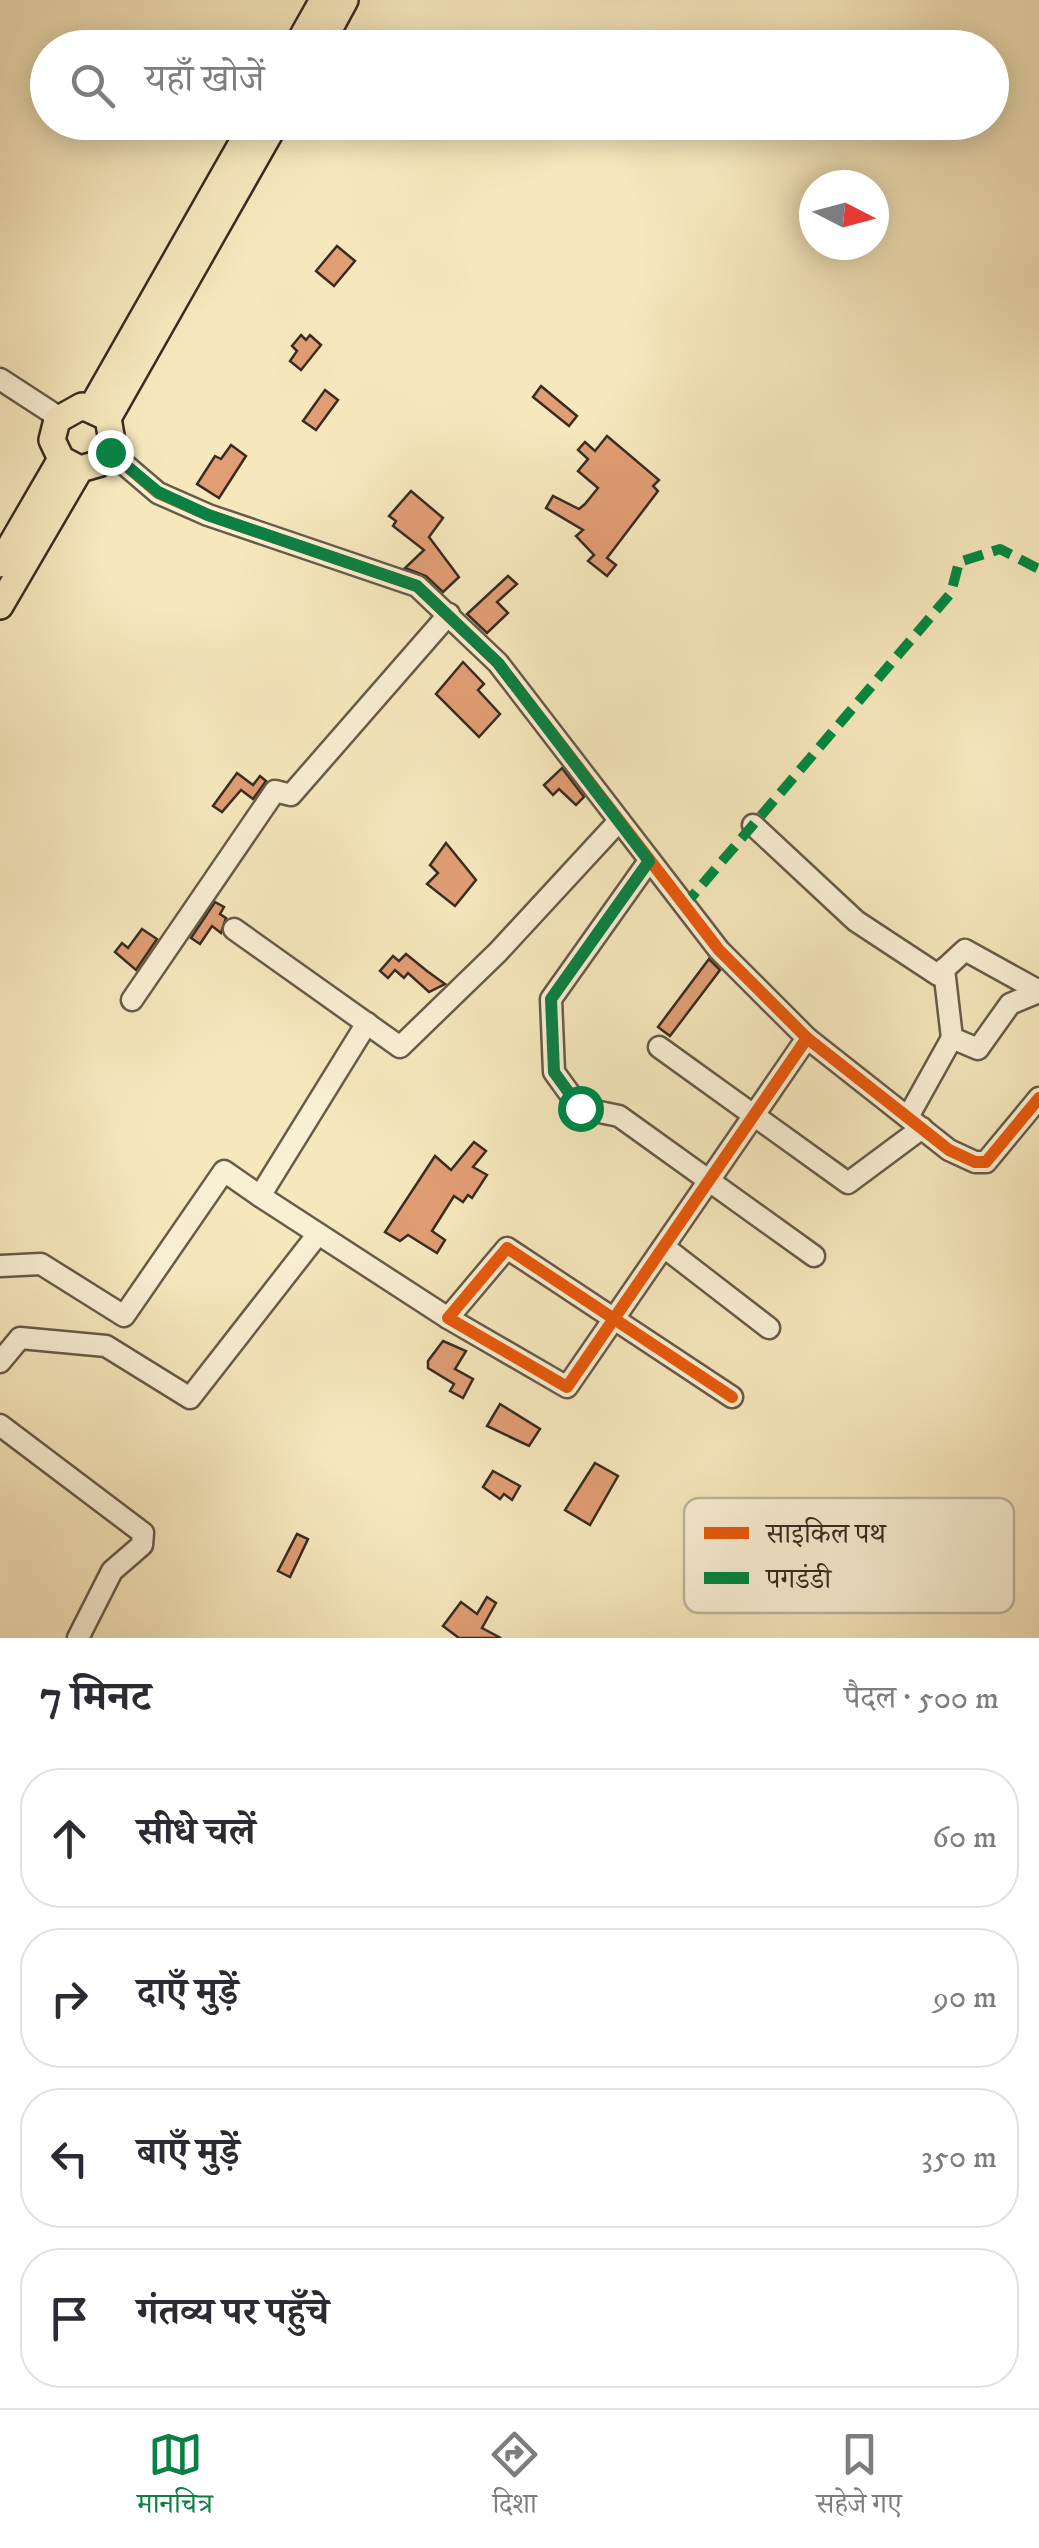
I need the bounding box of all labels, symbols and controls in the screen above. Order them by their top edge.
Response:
search box [30,30,1009,140]
text: यहाँ खोजें [145,56,264,104]
icon: search [65,58,120,113]
north arrow [799,170,889,260]
route end [88,430,134,476]
route start [558,1086,604,1132]
legend [684,1498,1014,1613]
text: साइकिल पथ [764,1517,887,1552]
text: पगडंडी [764,1562,833,1597]
text: 7 मिनट [40,1672,151,1724]
text: पैदल · 500 m [844,1679,999,1719]
text: सीधे चलें [137,1809,255,1857]
icon: ahead [42,1811,97,1866]
text: 60 m [932,1818,997,1858]
text: दाएँ मुड़ें [137,1969,238,2017]
icon: right [42,1971,97,2026]
text: 90 m [933,1978,997,2018]
text: बाएँ मुड़ें [137,2129,239,2177]
icon: left [42,2131,97,2186]
text: 350 m [921,2138,997,2178]
text: गंतव्य पर पहुँचे [137,2289,329,2337]
icon: arrive [42,2291,97,2346]
tab: मानचित्र [137,2427,213,2531]
tab: दिशा [487,2427,542,2531]
tab: सहेजे गए [816,2427,902,2531]

